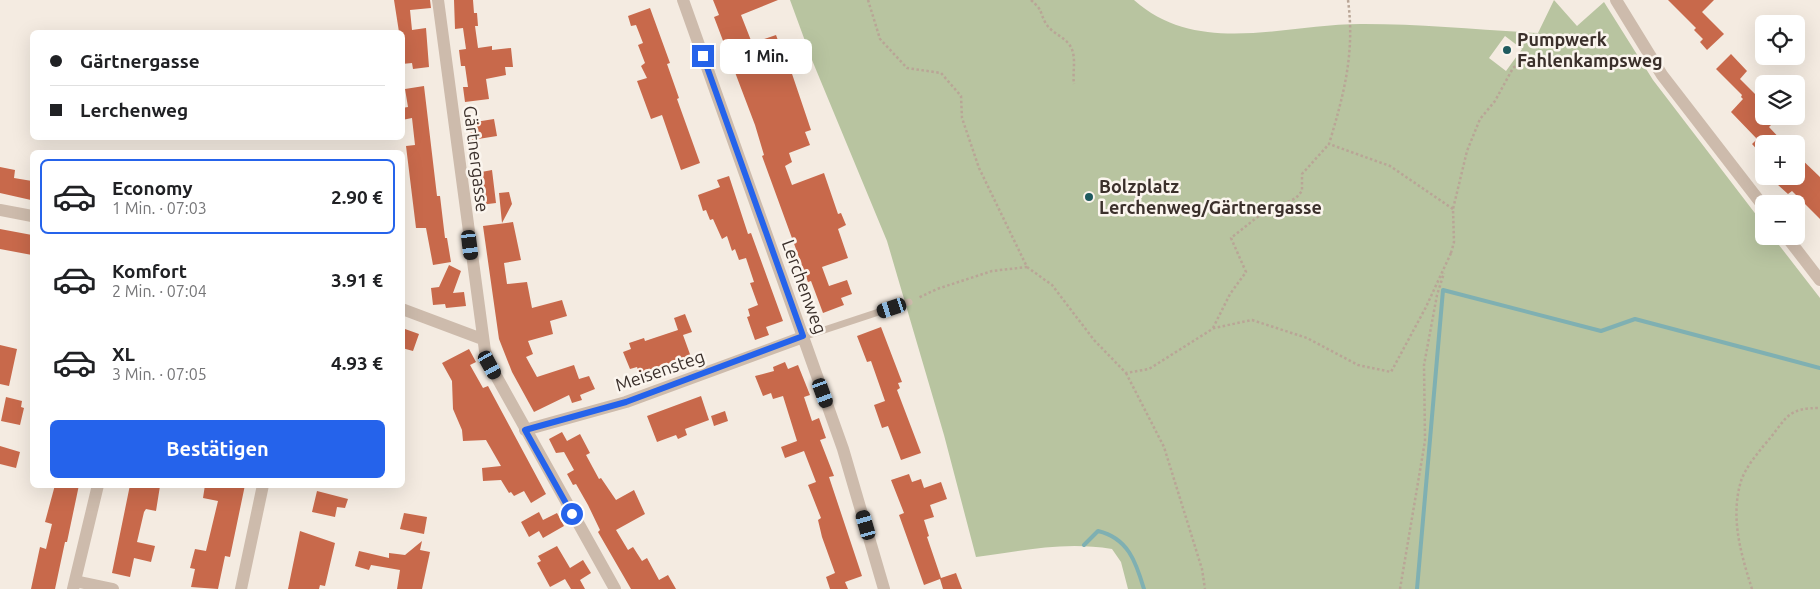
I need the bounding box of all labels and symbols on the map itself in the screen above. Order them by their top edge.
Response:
place label: Pumpwerk Fahlenkampsweg [1517,29,1663,70]
callout: 1 Min. [720,38,813,74]
marker: Pumpwerk Fahlenkampsweg [1501,44,1513,56]
route end [692,45,714,67]
street label: Gärtnergasse [461,104,493,213]
place label: Bolzplatz Lerchenweg/Gärtnergasse [1099,176,1322,217]
marker: Bolzplatz Lerchenweg/Gärtnergasse [1083,191,1095,203]
car [460,229,479,261]
street label: Lerchenweg [779,237,831,337]
car [875,296,908,320]
street label: Meisensteg [612,345,707,395]
car [476,348,503,382]
car [810,376,835,410]
route start [561,503,583,525]
car [854,509,877,541]

